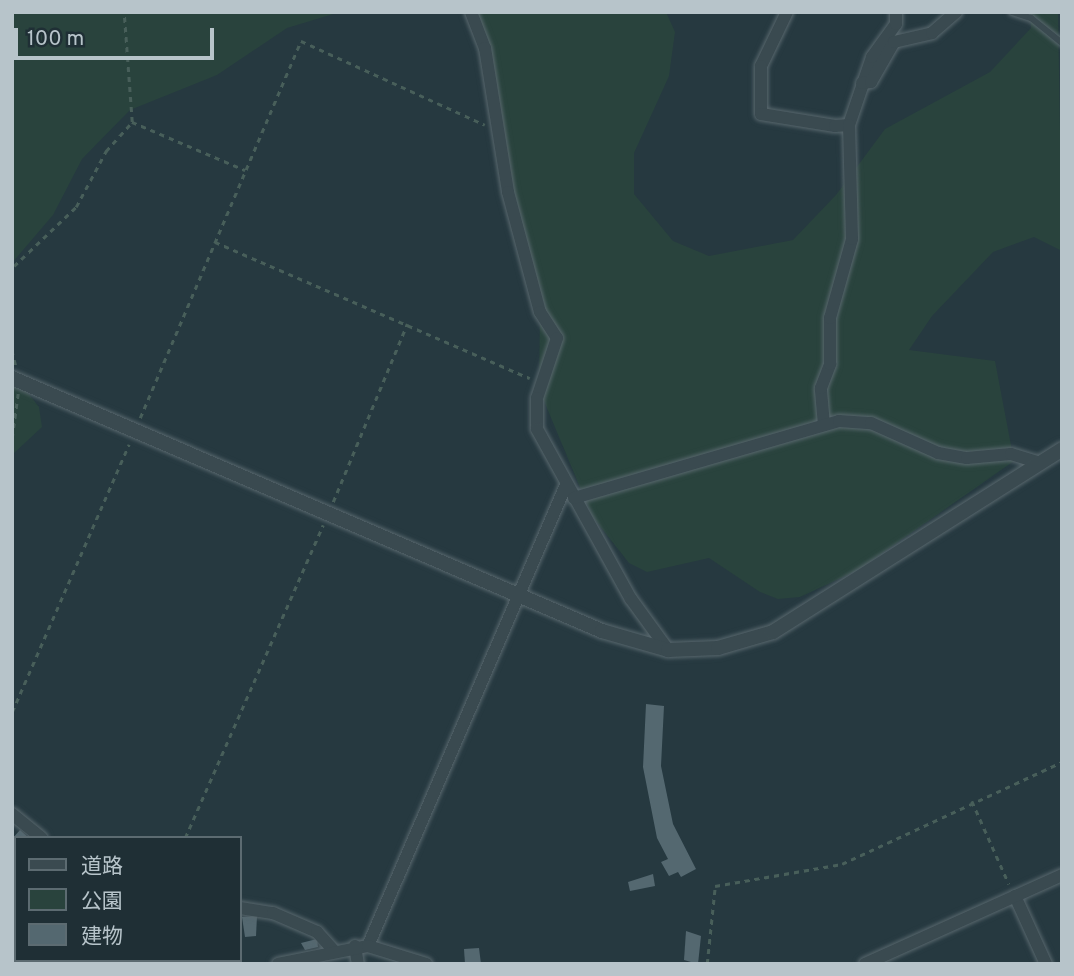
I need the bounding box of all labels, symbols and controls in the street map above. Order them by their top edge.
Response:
scale bar [18,14,217,58]
text: 100 m [27,26,84,53]
legend [14,836,242,962]
text: 道路 [81,854,123,881]
text: 公園 [81,889,123,916]
text: 建物 [81,924,123,951]

